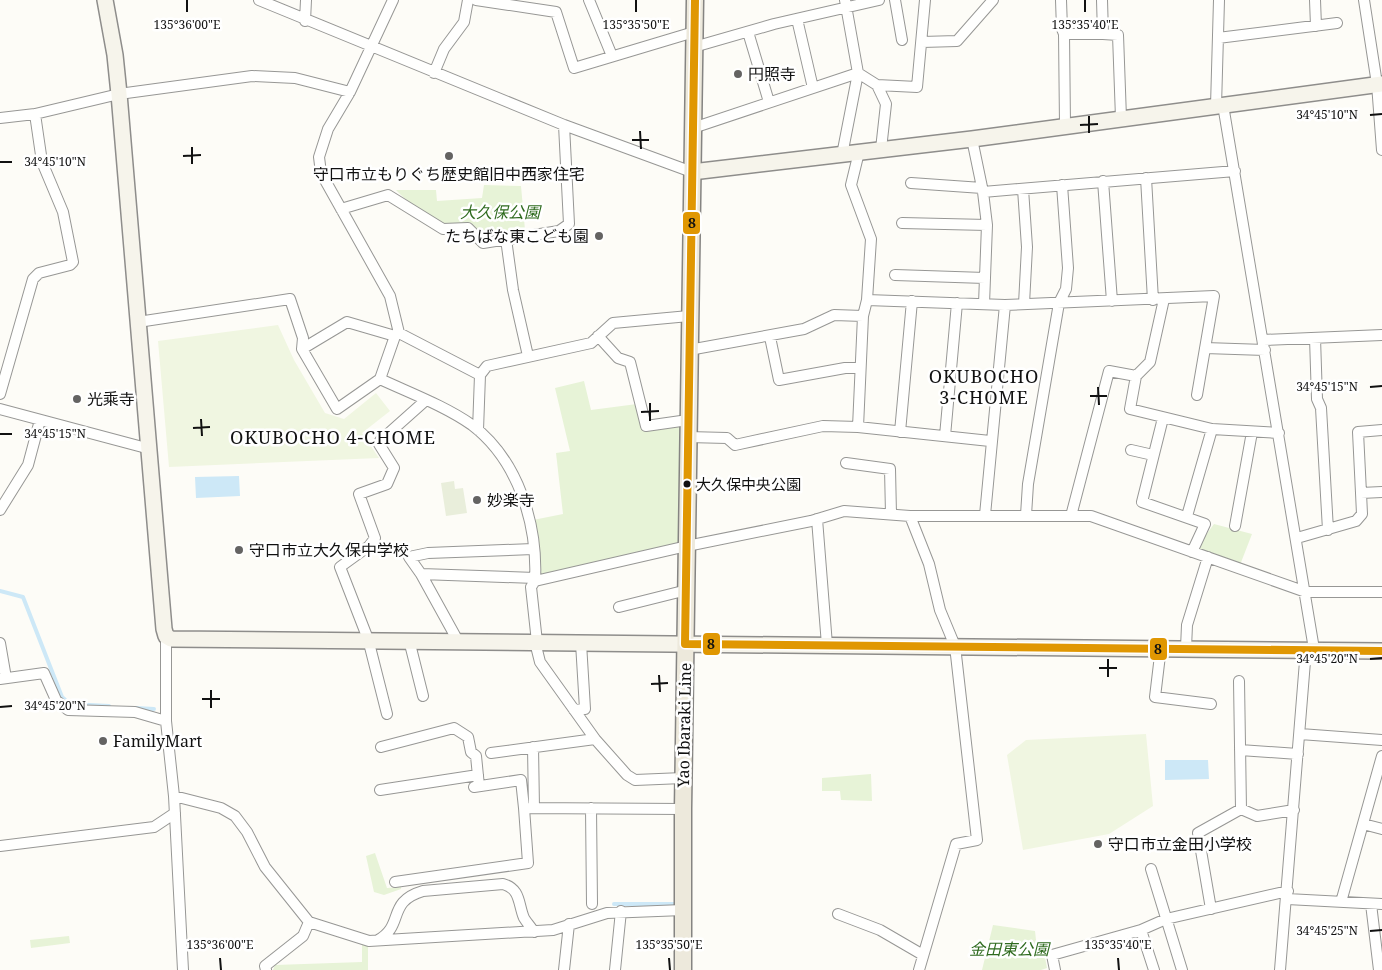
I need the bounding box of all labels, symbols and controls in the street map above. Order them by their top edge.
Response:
text: 135°36'00"E [154,16,220,33]
text: 135°35'50"E [603,16,669,33]
text: 135°35'40"E [1052,16,1118,33]
place label: 円照寺 [748,63,796,85]
marker: 円照寺 [732,68,744,80]
text: 34°45'10"N [1296,106,1358,123]
marker: 守口市立もりぐち歴史館旧中西家住宅 [443,150,455,162]
text: 34°45'10"N [24,153,86,170]
place label: 守口市立もりぐち歴史館旧中西家住宅 [313,163,585,185]
park label: 大久保公園 [460,201,542,223]
line badge: 8 [682,211,701,235]
text: 8 [688,213,696,232]
place label: たちばな東こども園 [445,225,589,247]
marker: たちばな東こども園 [593,230,605,242]
district label: OKUBOCHO 3-CHOME [929,364,1039,409]
text: 34°45'15"N [1296,378,1358,395]
place label: 光乘寺 [87,388,135,410]
marker: 光乘寺 [71,393,83,405]
text: 34°45'15"N [24,425,86,442]
district label: OKUBOCHO 4-CHOME [230,425,436,449]
place label: 大久保中央公園 [696,474,801,494]
marker: 大久保中央公園 [682,479,692,489]
place label: 妙楽寺 [487,489,535,511]
marker: 妙楽寺 [471,494,483,506]
place label: 守口市立大久保中学校 [249,539,409,561]
marker: 守口市立大久保中学校 [233,544,245,556]
line badge: 8 [702,632,721,656]
text: 8 [707,634,715,653]
line badge: 8 [1149,637,1168,661]
text: 8 [1154,639,1162,658]
text: 34°45'20"N [1296,650,1358,667]
street label: Yao Ibaraki Line [672,662,696,789]
text: 34°45'20"N [24,697,86,714]
place label: FamilyMart [113,730,203,752]
marker: FamilyMart [97,735,109,747]
place label: 守口市立金田小学校 [1108,833,1252,855]
marker: 守口市立金田小学校 [1092,838,1104,850]
text: 34°45'25"N [1296,922,1358,939]
text: 135°36'00"E [187,936,253,953]
text: 135°35'50"E [636,936,702,953]
text: 135°35'40"E [1085,936,1151,953]
park label: 金田東公園 [969,938,1051,960]

